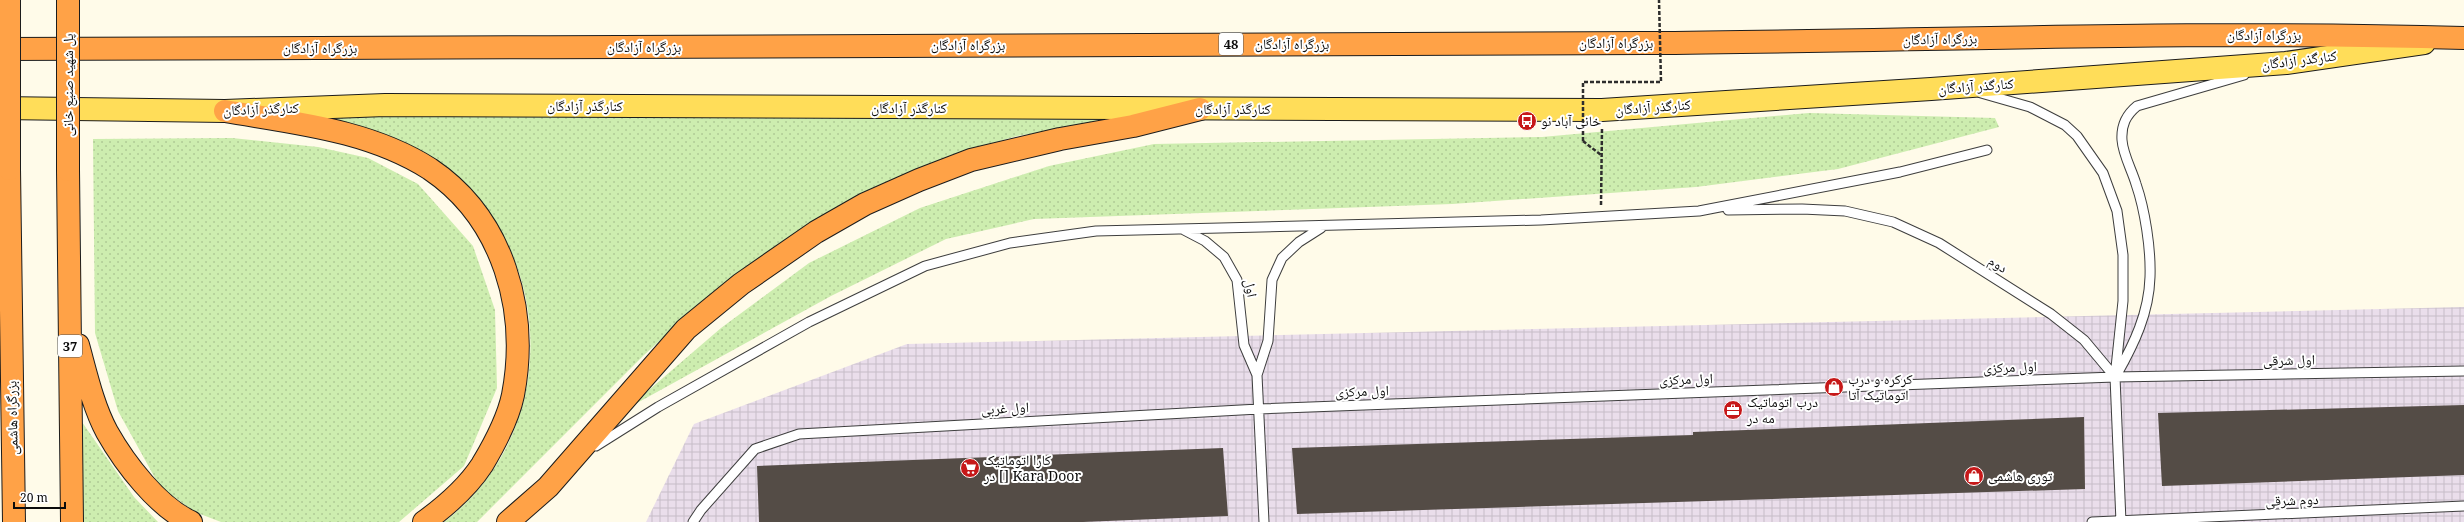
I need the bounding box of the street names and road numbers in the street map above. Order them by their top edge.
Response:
street label: بزرگراه آزادگان [2227,25,2301,44]
street label: بزرگراه آزادگان [1903,28,1978,49]
street label: پل شهید صنیع خانی [58,33,78,136]
road number: 48 [1219,33,1243,55]
street label: بزرگراه آزادگان [1579,33,1653,52]
street label: بزرگراه آزادگان [1255,34,1329,53]
street label: بزرگراه آزادگان [931,35,1005,54]
street label: بزرگراه آزادگان [607,37,681,56]
street label: بزرگراه آزادگان [283,38,357,57]
street label: کنارگذر آزادگان [2260,45,2338,74]
street label: کنارگذر آزادگان [1938,73,2015,98]
street label: کنارگذر آزادگان [1615,94,1692,119]
street label: کنارگذر آزادگان [547,96,623,115]
street label: کنارگذر آزادگان [223,98,299,119]
street label: کنارگذر آزادگان [871,98,947,117]
street label: کنارگذر آزادگان [1195,99,1271,118]
street label: دوم [1985,250,2012,278]
street label: اول [1241,277,1262,299]
road number: 37 [58,335,82,357]
street label: اول شرقی [2263,350,2315,369]
street label: اول مرکزی [1983,356,2037,377]
street label: اول مرکزی [1659,368,1713,389]
street label: اول مرکزی [1335,380,1389,401]
street label: بزرگراه هاشمی [1,381,22,455]
street label: اول غربی [980,397,1029,418]
street label: دوم شرقی [2265,489,2319,511]

